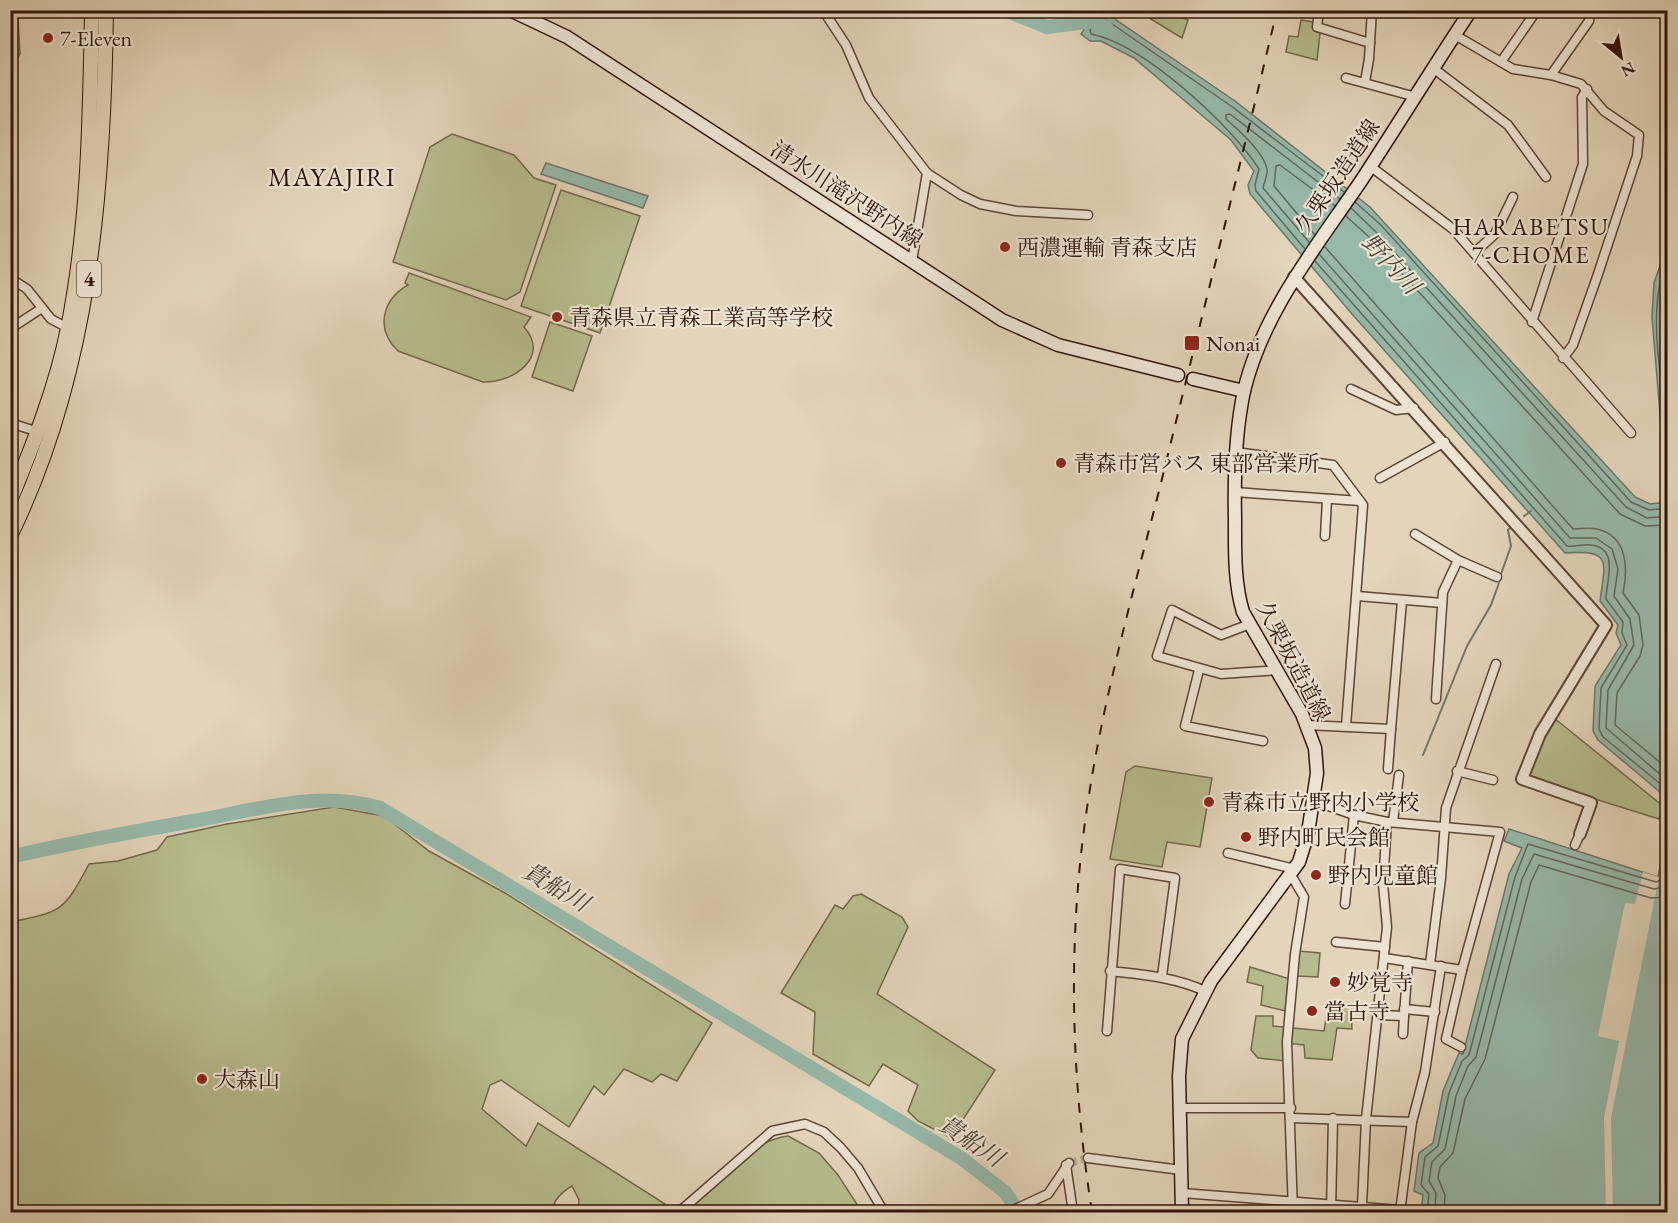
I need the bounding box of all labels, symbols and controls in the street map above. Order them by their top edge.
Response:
place label: 7-Eleven [60,24,133,53]
north arrow [1591,27,1651,87]
marker: 7-Eleven [41,31,55,45]
text: N [1617,57,1639,82]
street label: 久栗坂造道線 [1288,113,1386,239]
street label: 清水川滝沢野内線 [765,134,928,255]
district label: MAYAJIRI [268,160,396,194]
district label: HARABETSU 7-CHOME [1453,211,1609,270]
water label: 野内川 [1355,227,1429,303]
place label: 西濃運輸 青森支店 [1017,233,1197,262]
marker: 西濃運輸 青森支店 [998,240,1012,254]
road number: 4 [77,261,101,297]
place label: 青森県立青森工業高等学校 [569,303,833,332]
marker: 青森県立青森工業高等学校 [550,310,564,324]
place label: Nonai [1206,329,1260,358]
marker: Nonai [1183,334,1201,352]
place label: 青森市営バス 東部営業所 [1073,449,1319,478]
marker: 青森市営バス 東部営業所 [1054,456,1068,470]
street label: 久栗坂造道線 [1250,596,1337,726]
place label: 青森市立野内小学校 [1221,788,1419,817]
marker: 青森市立野内小学校 [1202,795,1216,809]
place label: 野内町民会館 [1258,823,1390,852]
marker: 野内町民会館 [1239,830,1253,844]
water label: 貴船川 [517,855,598,920]
place label: 野内児童館 [1328,861,1438,890]
marker: 野内児童館 [1309,868,1323,882]
place label: 妙覚寺 [1347,968,1413,997]
marker: 妙覚寺 [1328,975,1342,989]
place label: 當古寺 [1324,997,1390,1026]
marker: 當古寺 [1305,1004,1319,1018]
place label: 大森山 [214,1065,280,1094]
marker: 大森山 [195,1072,209,1086]
water label: 貴船川 [933,1108,1012,1175]

